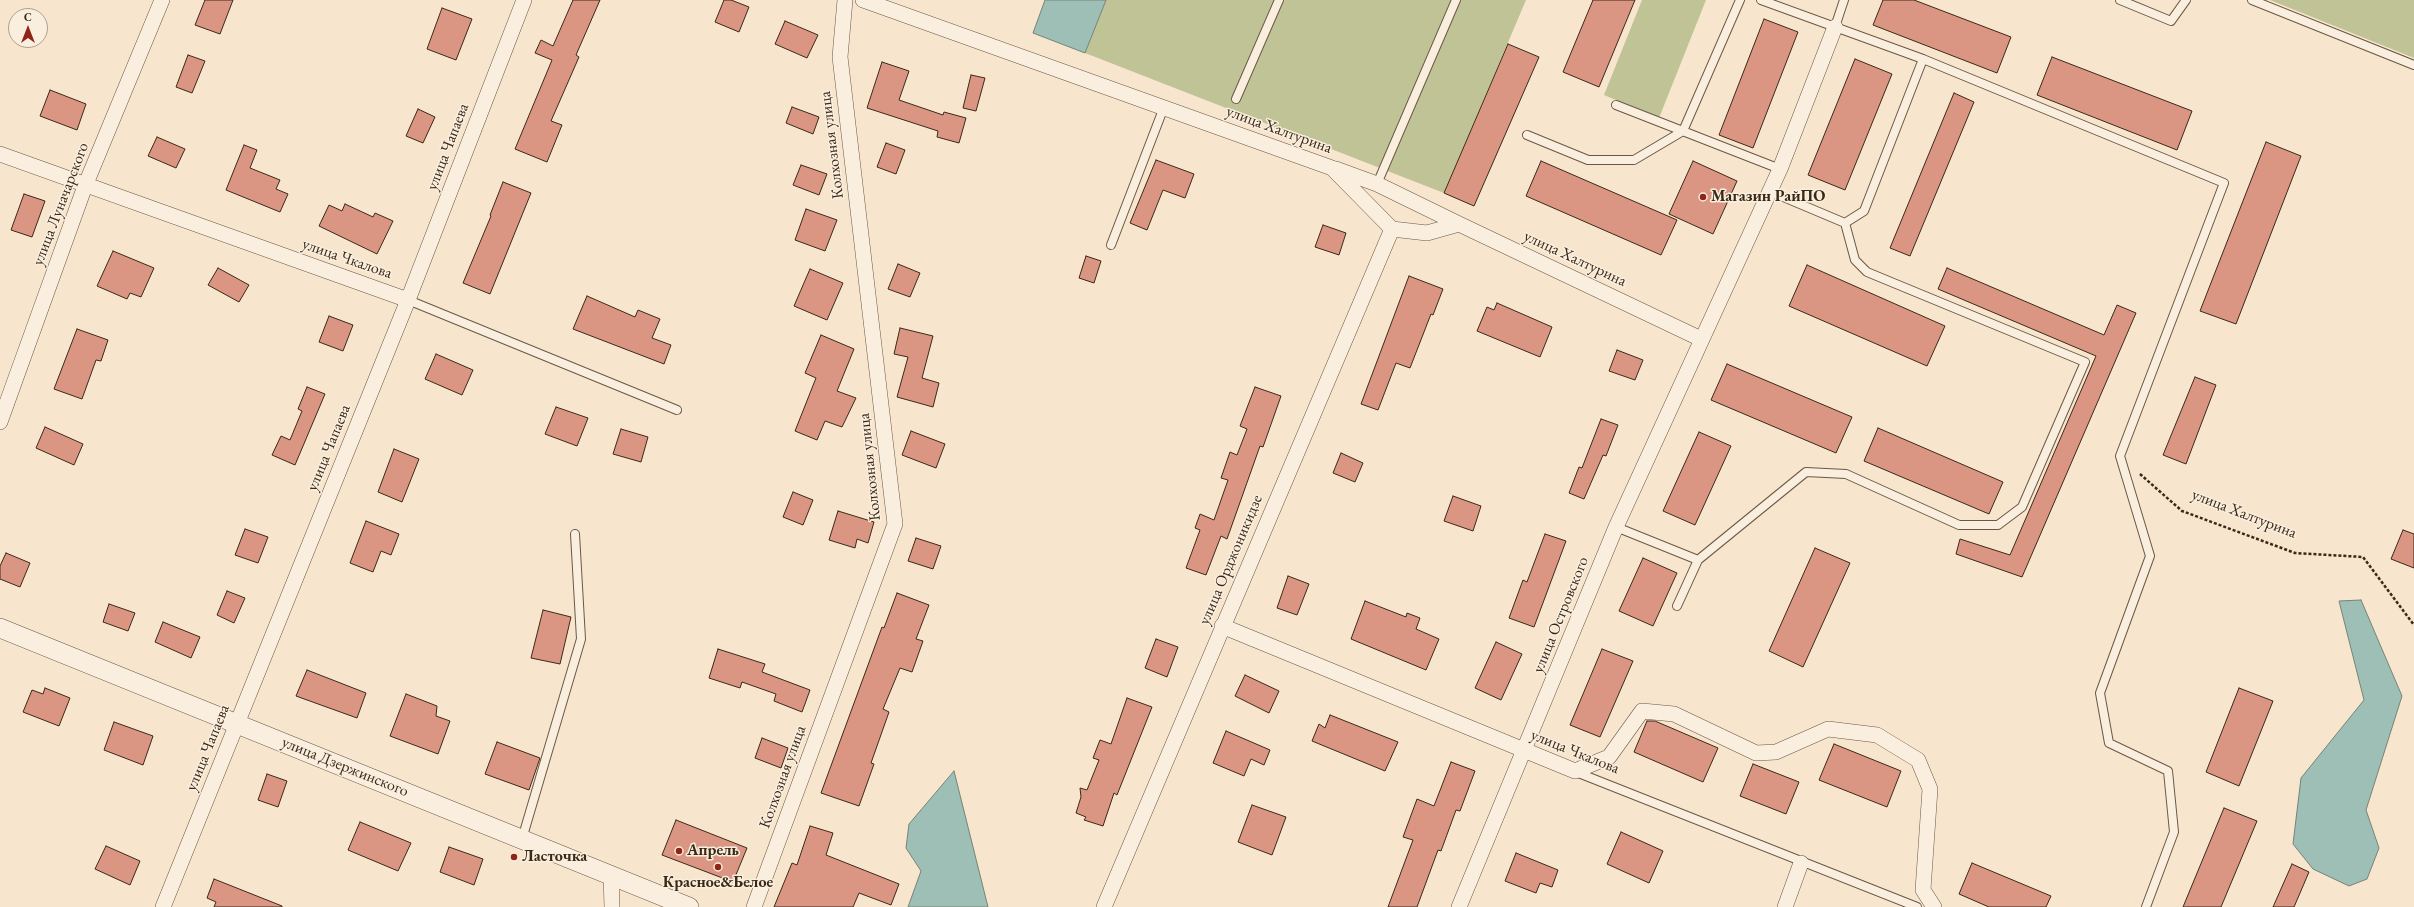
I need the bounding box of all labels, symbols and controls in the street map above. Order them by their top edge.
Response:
north arrow [8,8,48,48]
text: С [24,10,32,24]
street label: Колхозная улица [816,90,848,200]
street label: улица Чапаева [423,101,473,193]
street label: улица Халтурина [1224,102,1334,158]
street label: улица Луначарского [29,140,93,268]
place label: Магазин РайПО [1711,187,1825,207]
marker: Магазин РайПО [1698,192,1708,202]
street label: улица Халтурина [1521,227,1629,291]
street label: улица Чкалова [299,235,395,283]
street label: улица Чапаева [303,402,355,494]
street label: Колхозная улица [855,412,885,522]
street label: улица Халтурина [2189,485,2299,543]
street label: улица Орджоникидзе [1195,492,1267,628]
street label: улица Островского [1529,554,1593,676]
street label: улица Чапаева [182,702,234,794]
street label: Колхозная улица [755,723,811,831]
street label: улица Чкалова [1528,725,1622,779]
street label: улица Дзержинского [279,733,411,801]
place label: Апрель [687,841,739,861]
marker: Апрель [674,846,684,856]
place label: Ласточка [522,847,587,867]
marker: Ласточка [509,852,519,862]
marker: Красное&Белое [713,862,723,872]
place label: Красное&Белое [663,873,773,893]

